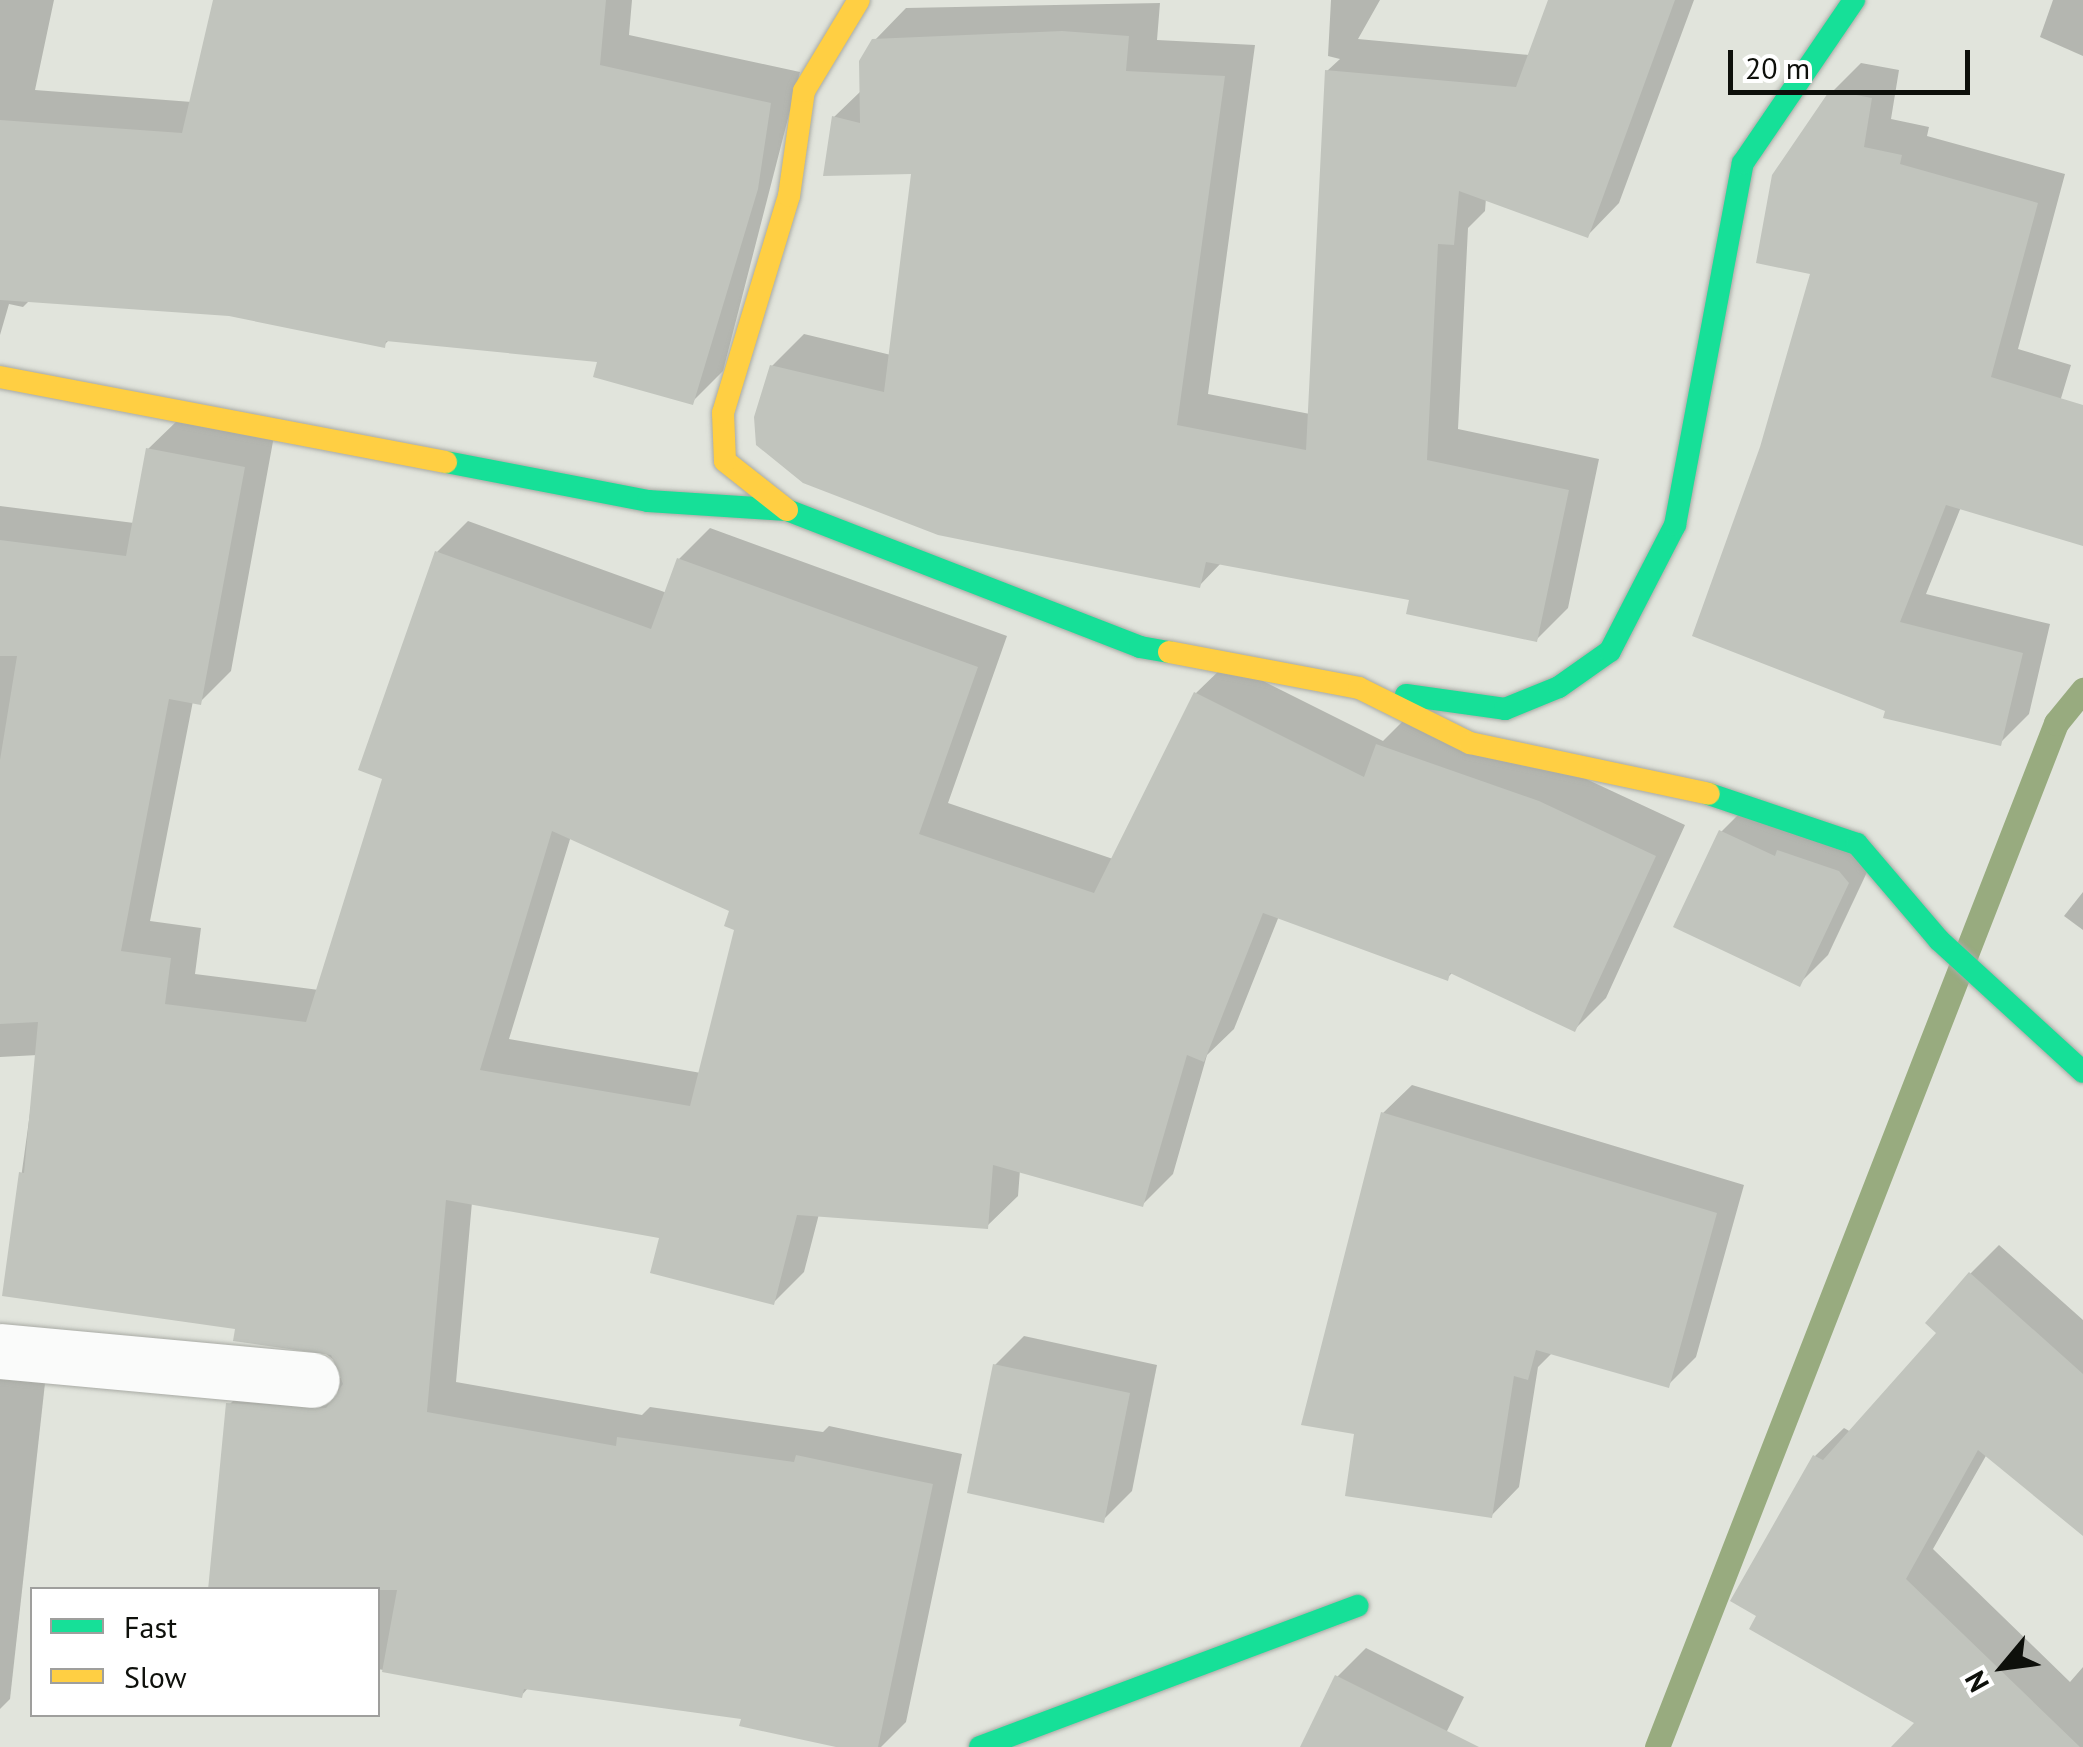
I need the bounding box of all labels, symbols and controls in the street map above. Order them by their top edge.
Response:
scale bar [1733,30,1976,92]
text: 20 m [1745,48,1810,87]
legend [30,1587,380,1717]
text: Fast [124,1607,177,1646]
north arrow [1953,1617,2053,1717]
text: Slow [124,1657,187,1696]
text: N [1956,1665,1997,1699]

